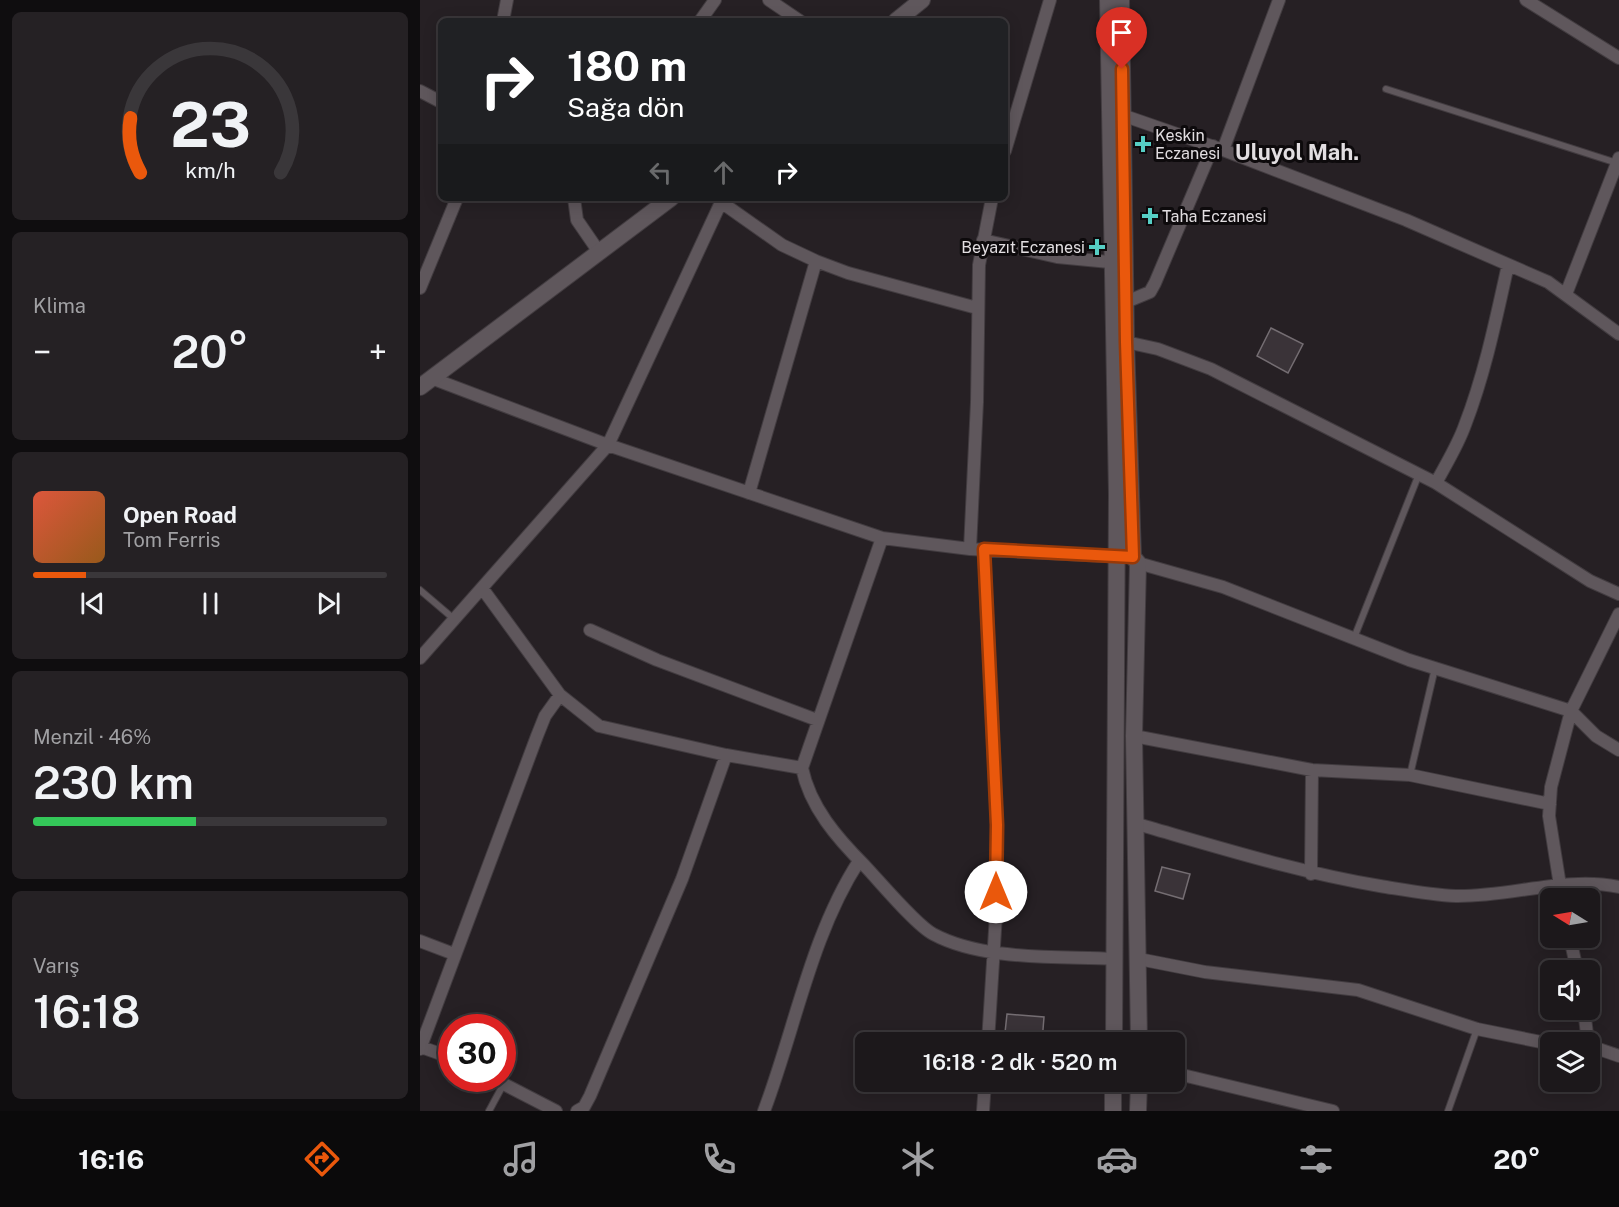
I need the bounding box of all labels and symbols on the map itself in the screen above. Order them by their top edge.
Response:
pin [1096,7,1147,69]
place label: Keskin Eczanesi [1155,126,1220,163]
marker: Keskin Eczanesi [1136,137,1150,151]
district label: Uluyol Mah. [1235,139,1359,165]
place label: Taha Eczanesi [1162,207,1267,226]
marker: Taha Eczanesi [1143,209,1157,223]
place label: Beyazıt Eczanesi [961,238,1085,257]
marker: Beyazıt Eczanesi [1090,240,1104,254]
position arrow [964,860,1028,924]
north arrow [1540,888,1600,948]
speed limit sign: 30 [438,1014,516,1092]

